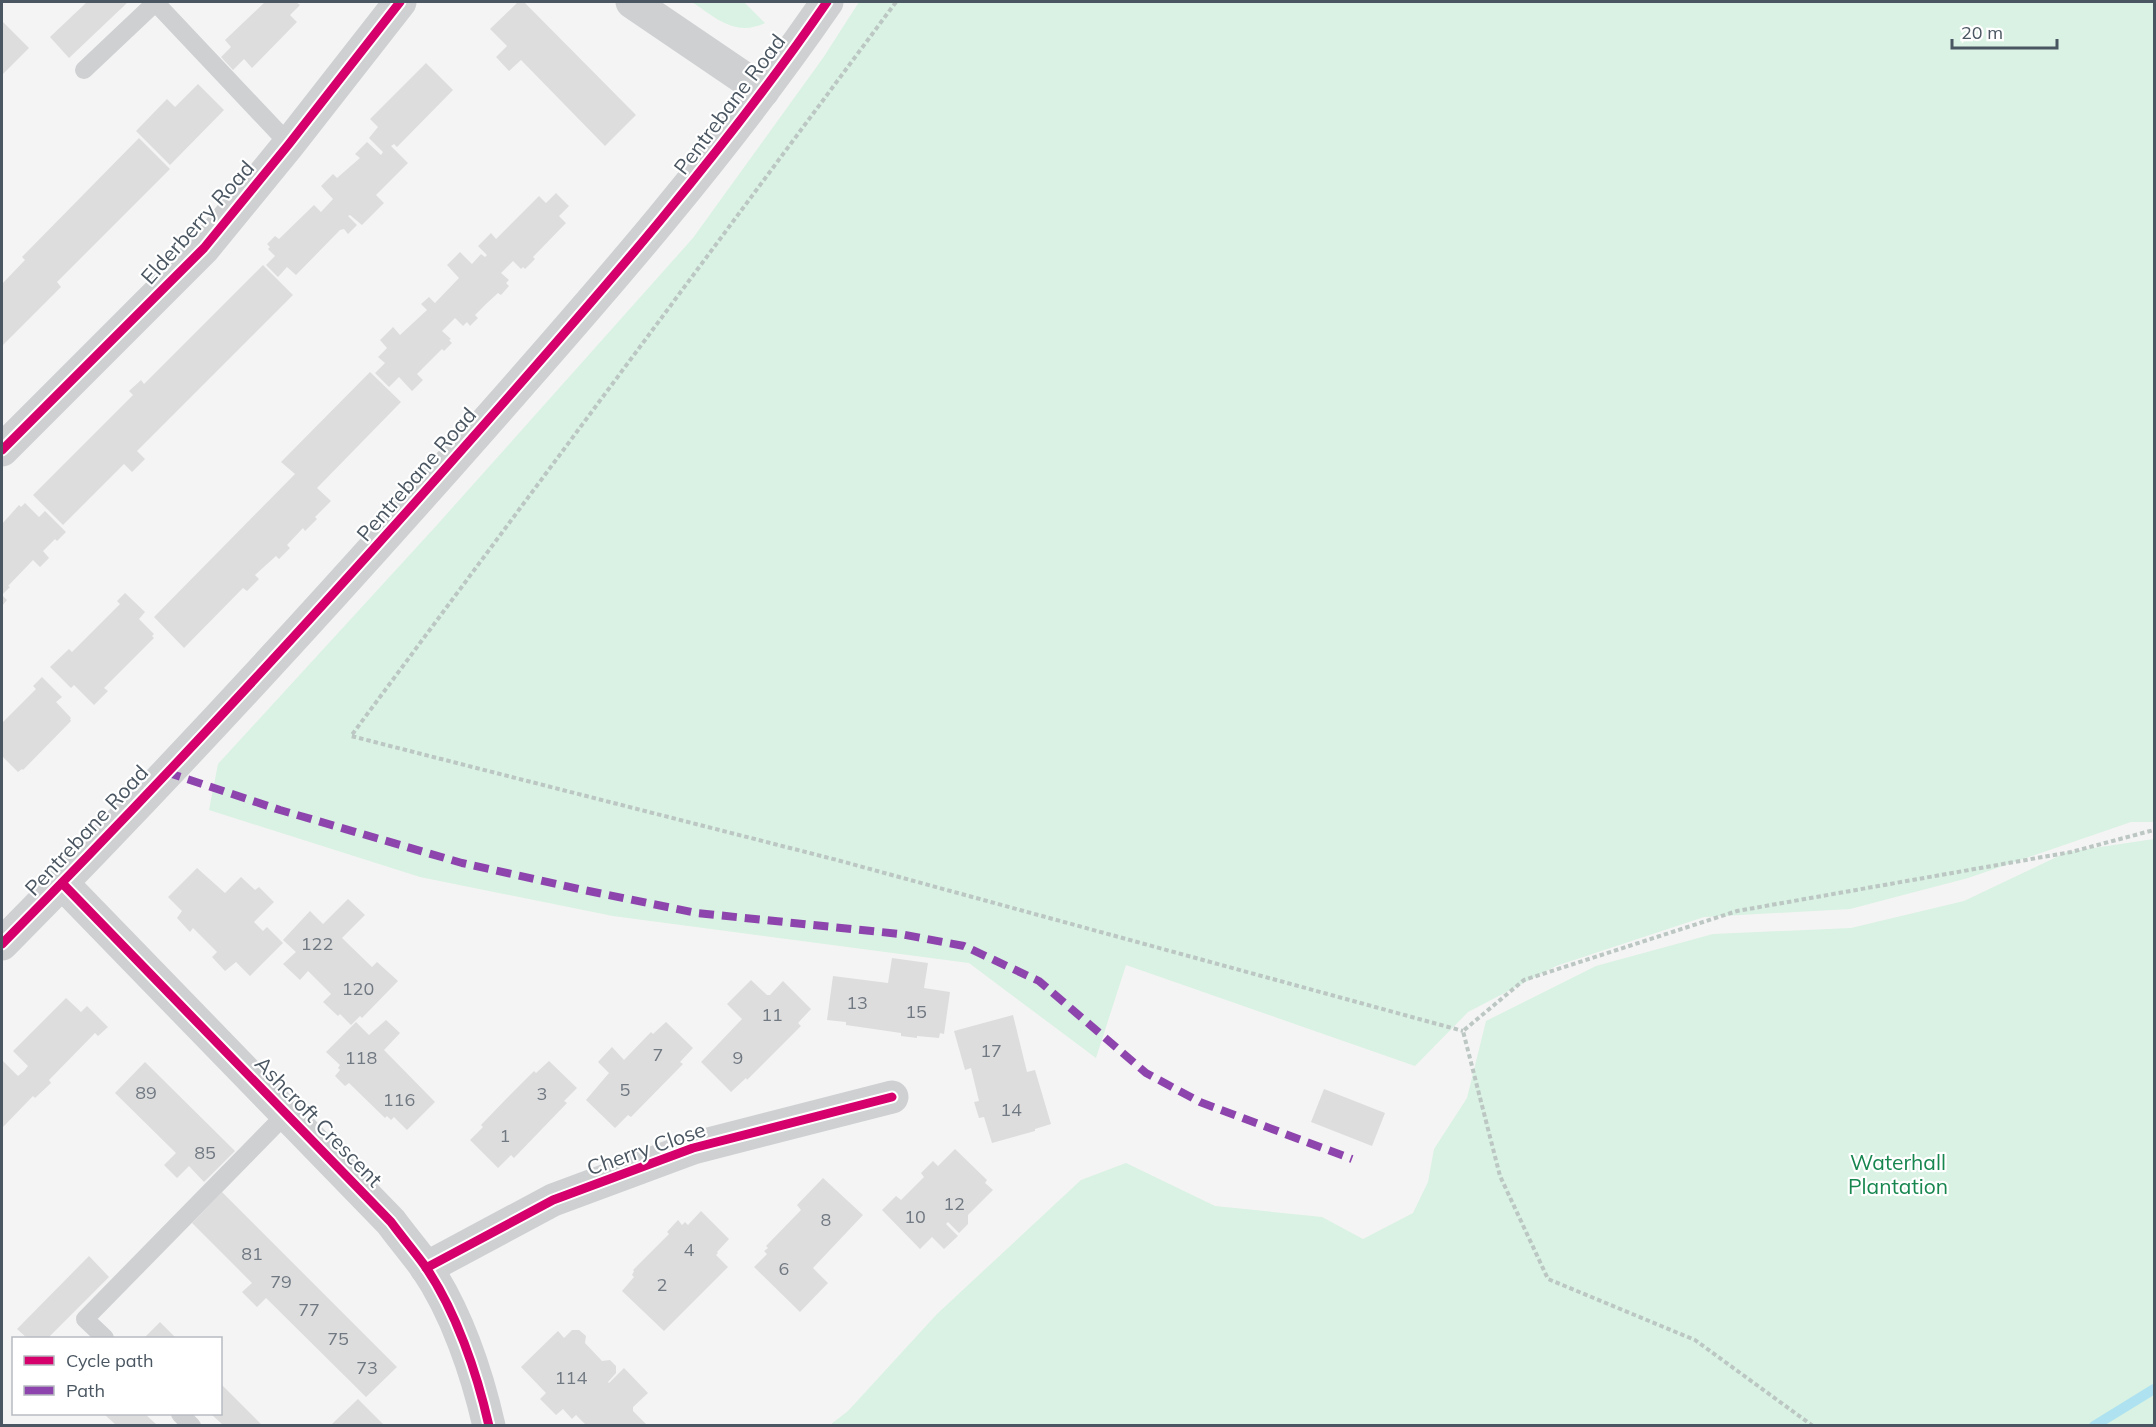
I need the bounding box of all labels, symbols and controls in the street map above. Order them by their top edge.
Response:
scale bar [1952,12,2057,50]
text: 20 m [1961,21,2003,44]
street label: Pentrebane Road [668,29,790,179]
street label: Elderberry Road [135,155,259,289]
street label: Pentrebane Road [351,402,481,546]
street label: Pentrebane Road [19,759,153,901]
house number: 122 [301,932,333,955]
house number: 120 [342,977,374,1000]
house number: 13 [846,991,868,1014]
house number: 15 [905,1000,927,1023]
house number: 11 [761,1003,783,1026]
house number: 17 [980,1039,1002,1062]
house number: 7 [653,1043,663,1066]
house number: 118 [345,1046,377,1069]
house number: 9 [733,1046,743,1069]
street label: Ashcroft Crescent [250,1050,388,1192]
house number: 5 [620,1078,631,1101]
house number: 89 [135,1081,157,1104]
house number: 3 [537,1082,547,1105]
house number: 116 [383,1088,415,1111]
house number: 14 [1000,1098,1022,1121]
street label: Cherry Close [583,1116,709,1180]
house number: 1 [500,1124,510,1147]
house number: 85 [194,1141,216,1164]
park label: Waterhall Plantation [1848,1149,1948,1199]
house number: 12 [943,1192,965,1215]
house number: 10 [904,1205,926,1228]
house number: 8 [821,1208,831,1231]
house number: 4 [684,1238,695,1261]
house number: 81 [241,1242,263,1265]
house number: 6 [779,1257,789,1280]
house number: 79 [270,1270,292,1293]
house number: 2 [657,1273,667,1296]
house number: 77 [298,1298,320,1321]
house number: 75 [327,1327,349,1350]
legend [12,1337,222,1415]
text: Cycle path [66,1349,153,1372]
house number: 73 [356,1356,378,1379]
house number: 114 [555,1366,587,1389]
text: Path [66,1379,105,1402]

